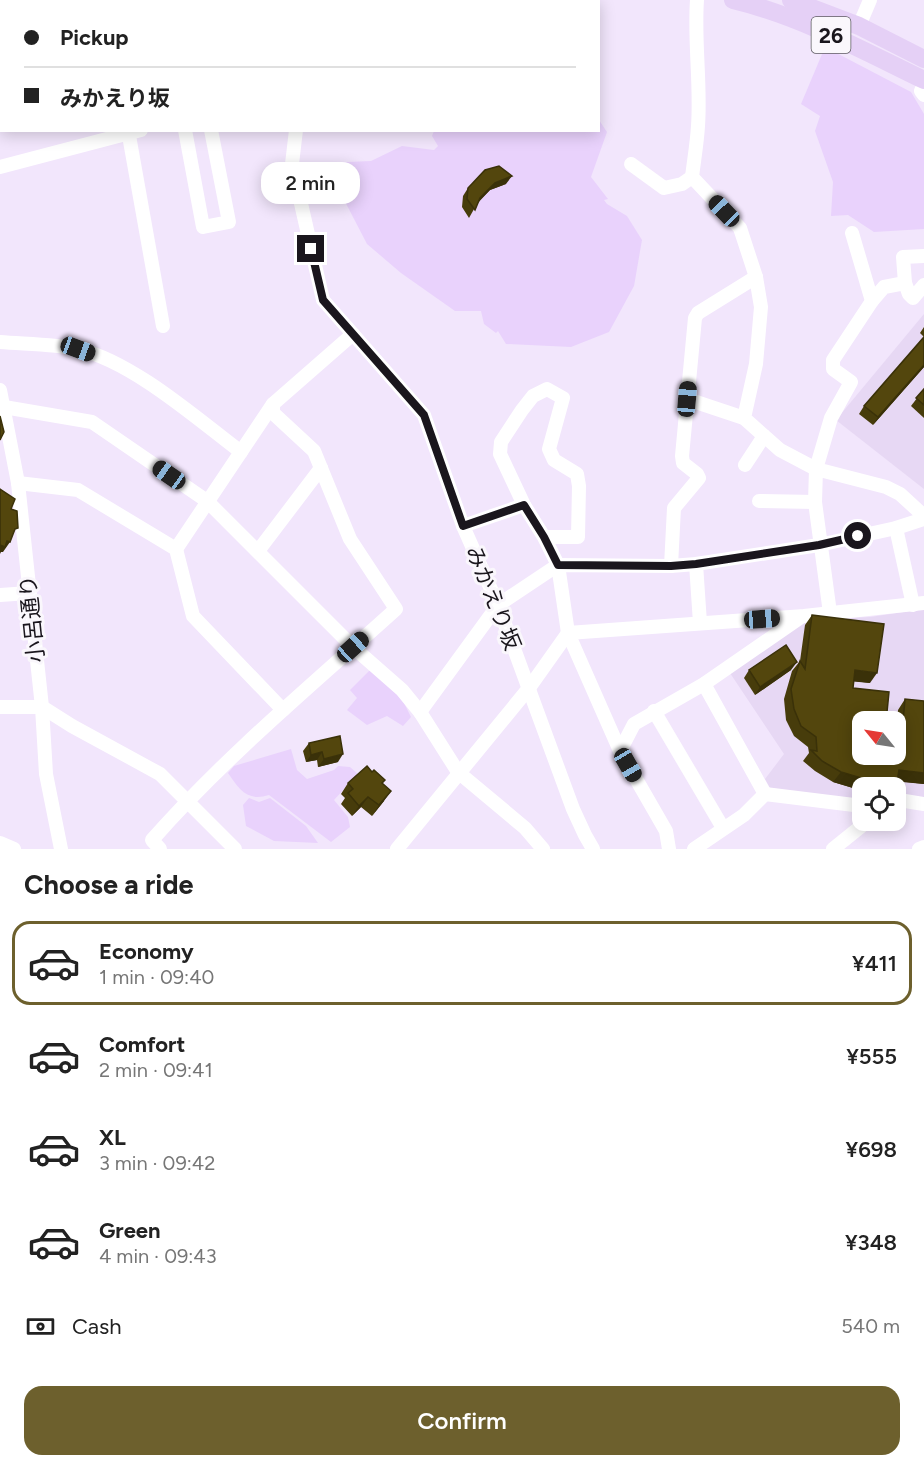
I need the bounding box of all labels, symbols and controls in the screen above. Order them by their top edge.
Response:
road number: 26 [812,17,850,53]
text: Pickup [60,24,129,51]
text: みかえり坂 [60,85,170,112]
callout: 2 min [262,162,360,204]
text: 2 min [286,171,335,195]
car [705,192,743,230]
route end [297,235,324,262]
car [58,334,98,364]
car [676,380,698,418]
car [149,457,189,493]
route start [844,522,871,549]
street label: みかえり坂 [460,542,526,654]
street label: 小呂通り [14,574,50,664]
car [743,609,781,629]
car [334,628,372,666]
north arrow [852,711,906,765]
map controls [852,711,906,831]
car [611,745,645,785]
button: locate [852,777,906,831]
text: Choose a ride [24,868,193,901]
icon: car [27,936,81,990]
text: Economy [99,938,194,965]
text: ¥411 [852,950,897,977]
text: 1 min · 09:40 [99,965,214,989]
icon: car [27,1029,81,1083]
text: Comfort [99,1031,185,1058]
text: ¥555 [846,1043,897,1070]
text: 2 min · 09:41 [99,1058,213,1082]
icon: car [27,1122,81,1176]
text: XL [99,1124,126,1151]
text: ¥698 [846,1136,897,1163]
text: 3 min · 09:42 [99,1151,215,1175]
icon: car [27,1215,81,1269]
text: Green [99,1217,161,1244]
text: ¥348 [845,1229,897,1256]
text: 4 min · 09:43 [99,1244,217,1268]
icon: cash [24,1310,57,1343]
text: Cash [72,1313,122,1340]
text: 540 m [841,1314,900,1338]
button: Confirm [24,1386,900,1455]

